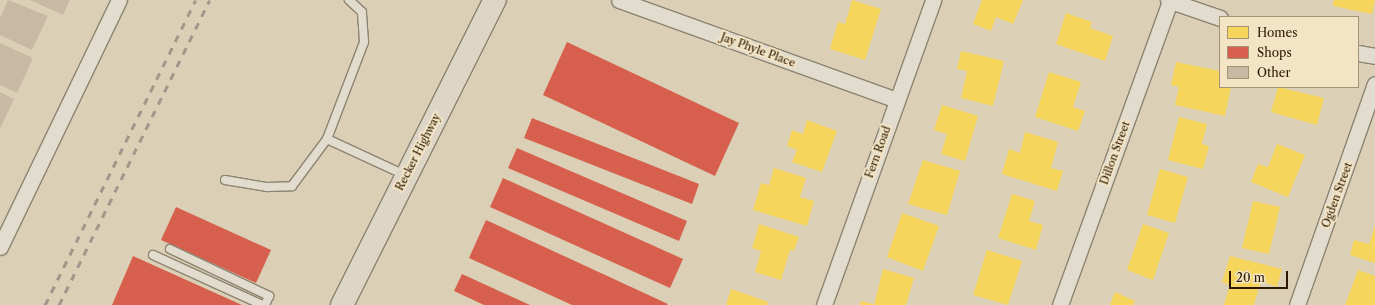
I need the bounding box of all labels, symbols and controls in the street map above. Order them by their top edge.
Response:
legend [1219,16,1359,88]
text: Homes [1257,25,1297,40]
street label: Jay Phyle Place [719,30,797,70]
text: Shops [1257,45,1292,60]
text: Other [1257,65,1291,80]
street label: Recker Highway [393,111,443,193]
street label: Dillon Street [1097,119,1133,187]
street label: Fern Road [862,124,894,180]
street label: Ogden Street [1319,160,1355,230]
scale bar [1231,263,1290,289]
text: 20 m [1236,270,1265,285]

